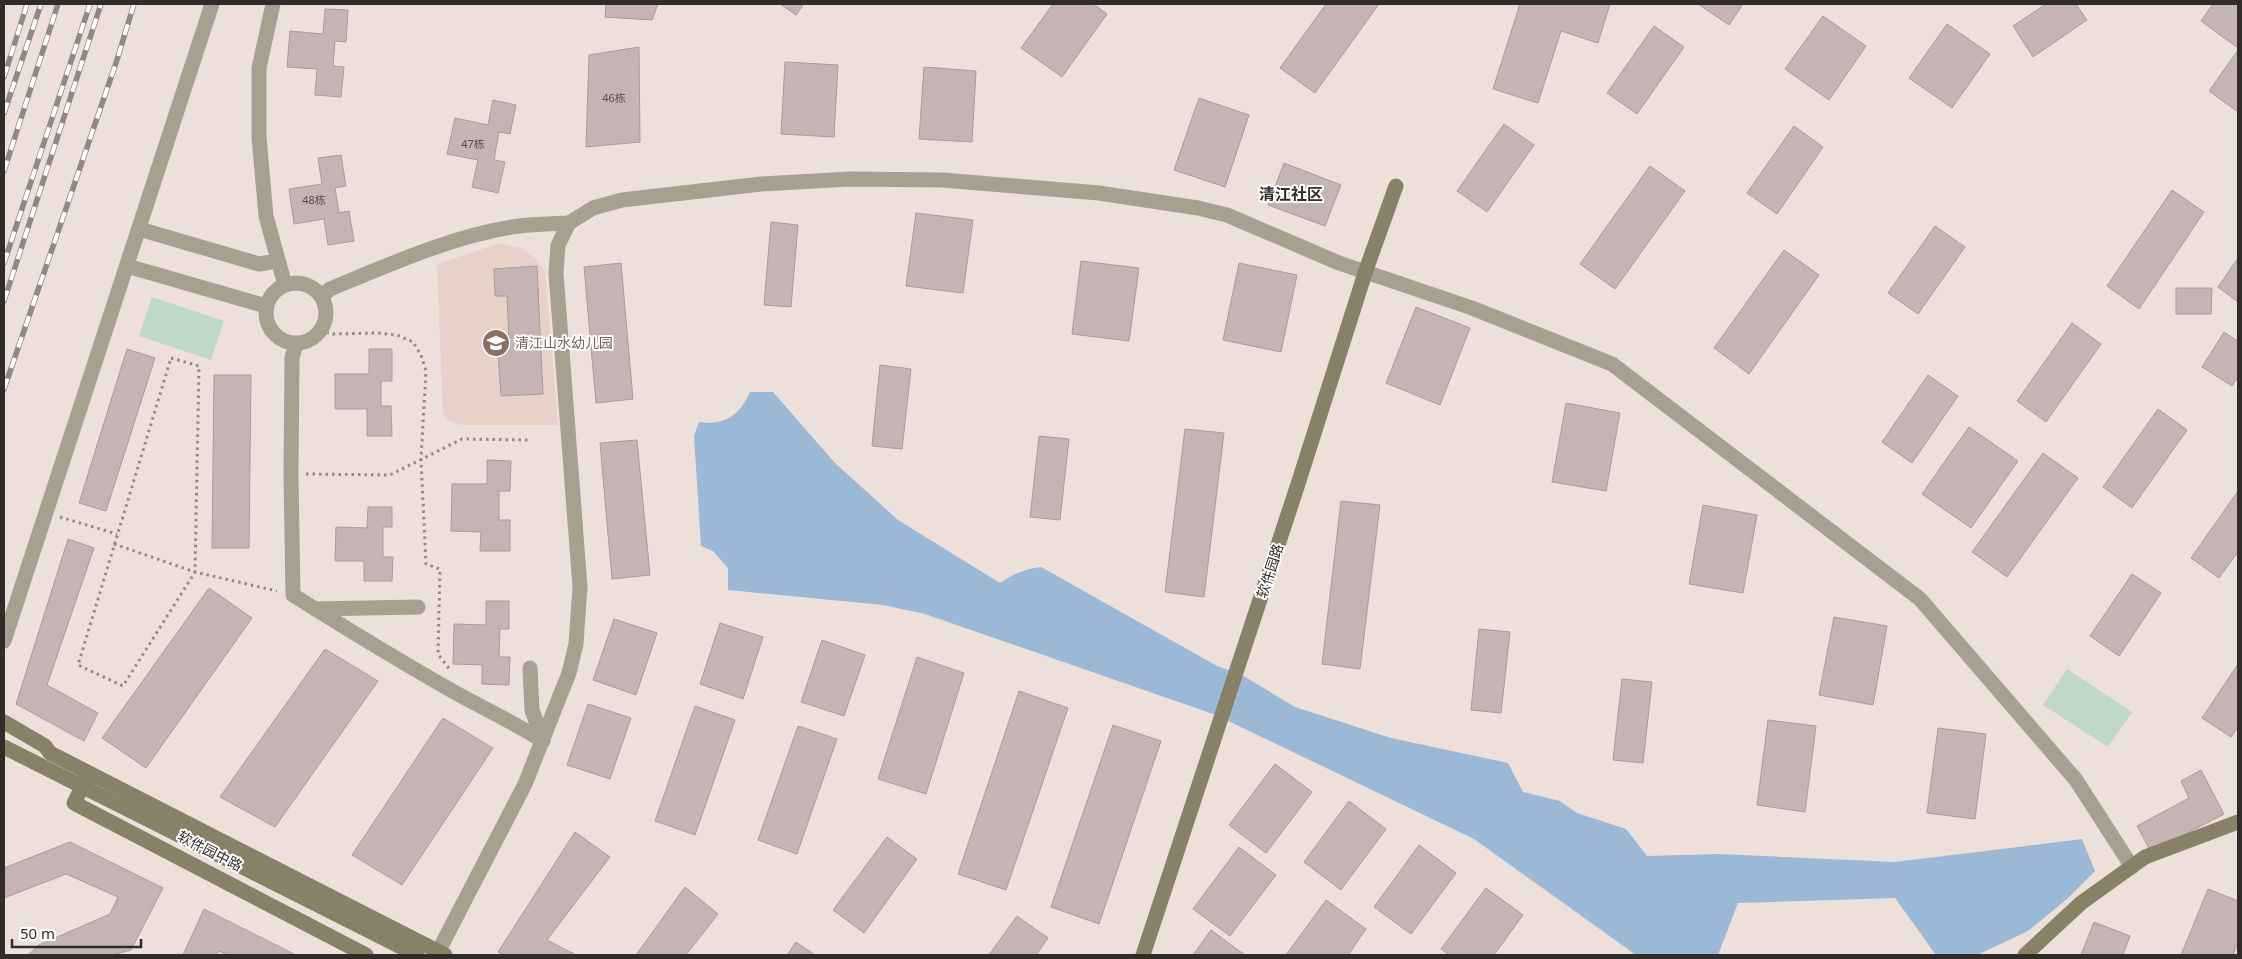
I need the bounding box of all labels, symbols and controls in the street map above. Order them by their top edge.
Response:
house number: 46栋 [602,90,626,105]
house number: 47栋 [461,136,485,151]
district label: 清江社区 [1259,183,1323,205]
house number: 48栋 [302,192,326,207]
school or university icon: 清江山水幼儿园 [481,328,511,358]
place label: 清江山水幼儿园 [515,333,613,352]
street label: 软件园路 [1252,541,1287,600]
street label: 软件园中路 [175,826,246,875]
scale bar [12,916,141,948]
text: 50 m [20,923,55,943]

